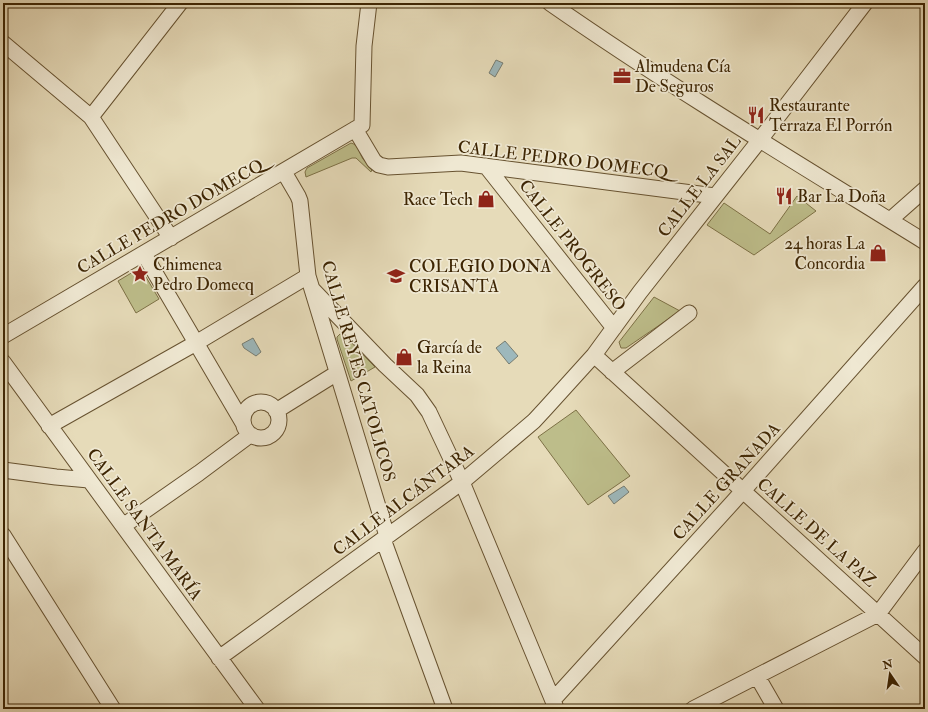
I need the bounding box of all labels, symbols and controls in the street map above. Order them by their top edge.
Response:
place label: Almudena Cía De Seguros [634,56,732,97]
office icon: Almudena Cía De Seguros [612,66,632,86]
place label: Restaurante Terraza El Porrón [769,95,893,136]
restaurant icon: Restaurante Terraza El Porrón [746,105,766,125]
street label: CALLE LA SAL [653,131,746,241]
street label: CALLE PEDRO DOMECQ [457,136,680,184]
street label: CALLE PEDRO DOMECQ [73,149,276,278]
street label: CALLE PROGRESO [515,175,631,315]
restaurant icon: Bar La Doña [774,186,794,206]
place label: Bar La Doña [797,186,887,207]
place label: Race Tech [403,189,473,210]
shop icon: Race Tech [476,189,496,209]
place label: 24 horas La Concordia [785,233,866,274]
shop icon: 24 horas La Concordia [868,243,888,263]
place label: Chimenea Pedro Domecq [153,254,254,295]
place label: COLEGIO DONA CRISANTA [409,256,551,297]
street label: CALLE REYES CATOLICOS [317,258,400,484]
place icon: Chimenea Pedro Domecq [130,264,150,284]
school or university icon: COLEGIO DONA CRISANTA [386,266,406,286]
place label: García de la Reina [417,337,482,378]
shop icon: García de la Reina [394,347,414,367]
street label: CALLE GRANADA [668,418,785,544]
street label: CALLE ALCÁNTARA [328,440,478,560]
street label: CALLE SANTA MARÍA [82,444,208,605]
street label: CALLE DE LA PAZ [753,473,881,592]
north arrow [870,654,910,694]
text: N [881,657,895,672]

